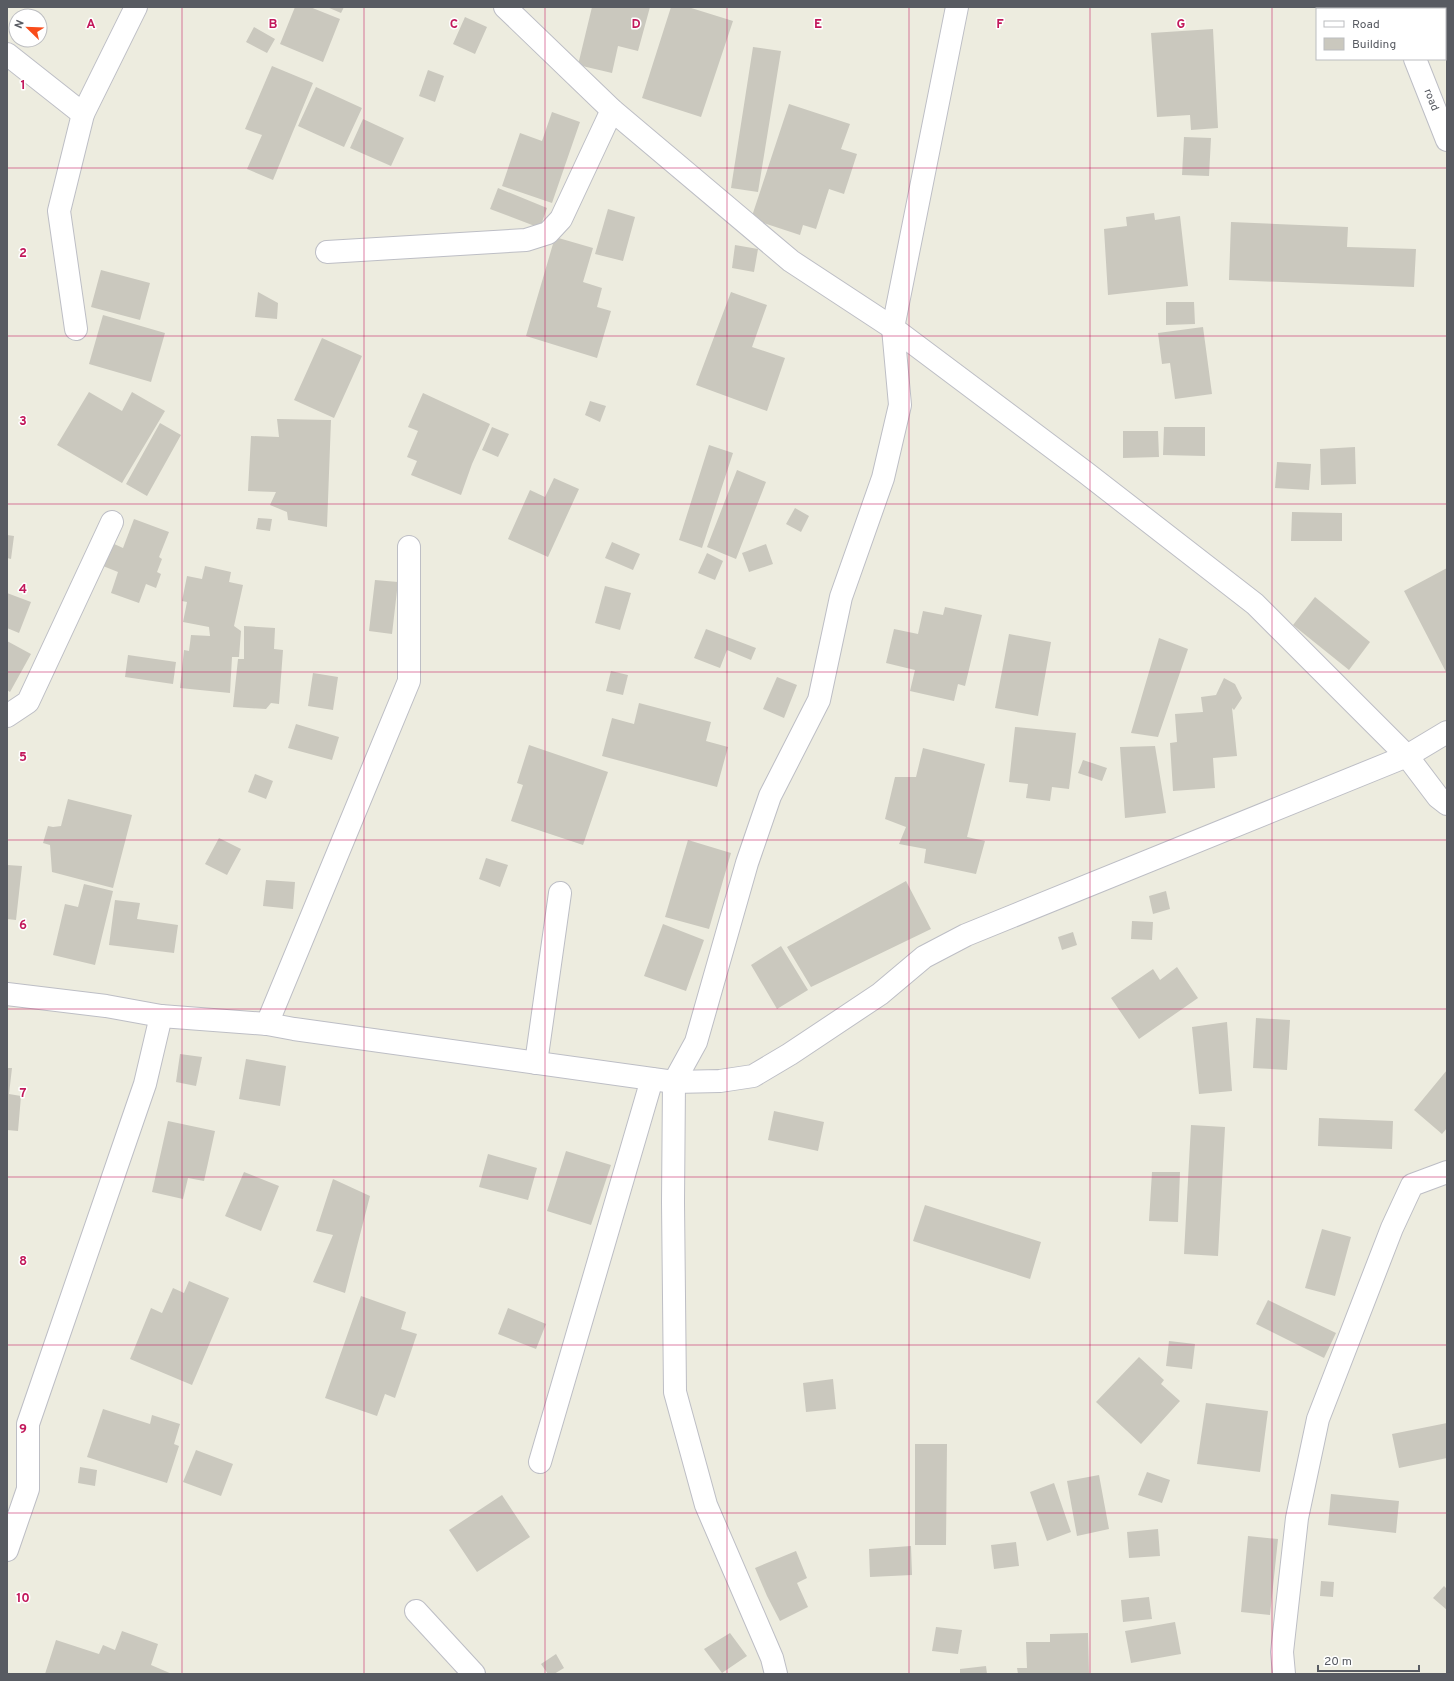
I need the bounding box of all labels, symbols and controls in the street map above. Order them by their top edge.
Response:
north arrow [8,8,48,48]
legend [1316,8,1446,60]
text: A [86,17,96,33]
text: B [269,17,278,33]
text: C [450,17,458,33]
text: D [631,17,641,33]
text: E [814,17,822,33]
text: F [996,17,1004,33]
text: G [1177,17,1186,33]
text: Road [1352,17,1380,33]
text: N [12,18,28,31]
text: Building [1352,37,1396,53]
text: 1 [20,78,26,94]
street label: road [1421,87,1442,113]
text: 2 [19,246,27,262]
text: 3 [19,414,27,430]
text: 4 [19,582,27,598]
text: 5 [19,750,27,766]
text: 6 [19,918,27,934]
text: 7 [20,1086,27,1102]
text: 8 [19,1254,27,1270]
text: 9 [19,1422,27,1438]
text: 10 [16,1591,30,1607]
scale bar [1318,1647,1419,1673]
text: 20 m [1324,1654,1352,1670]

